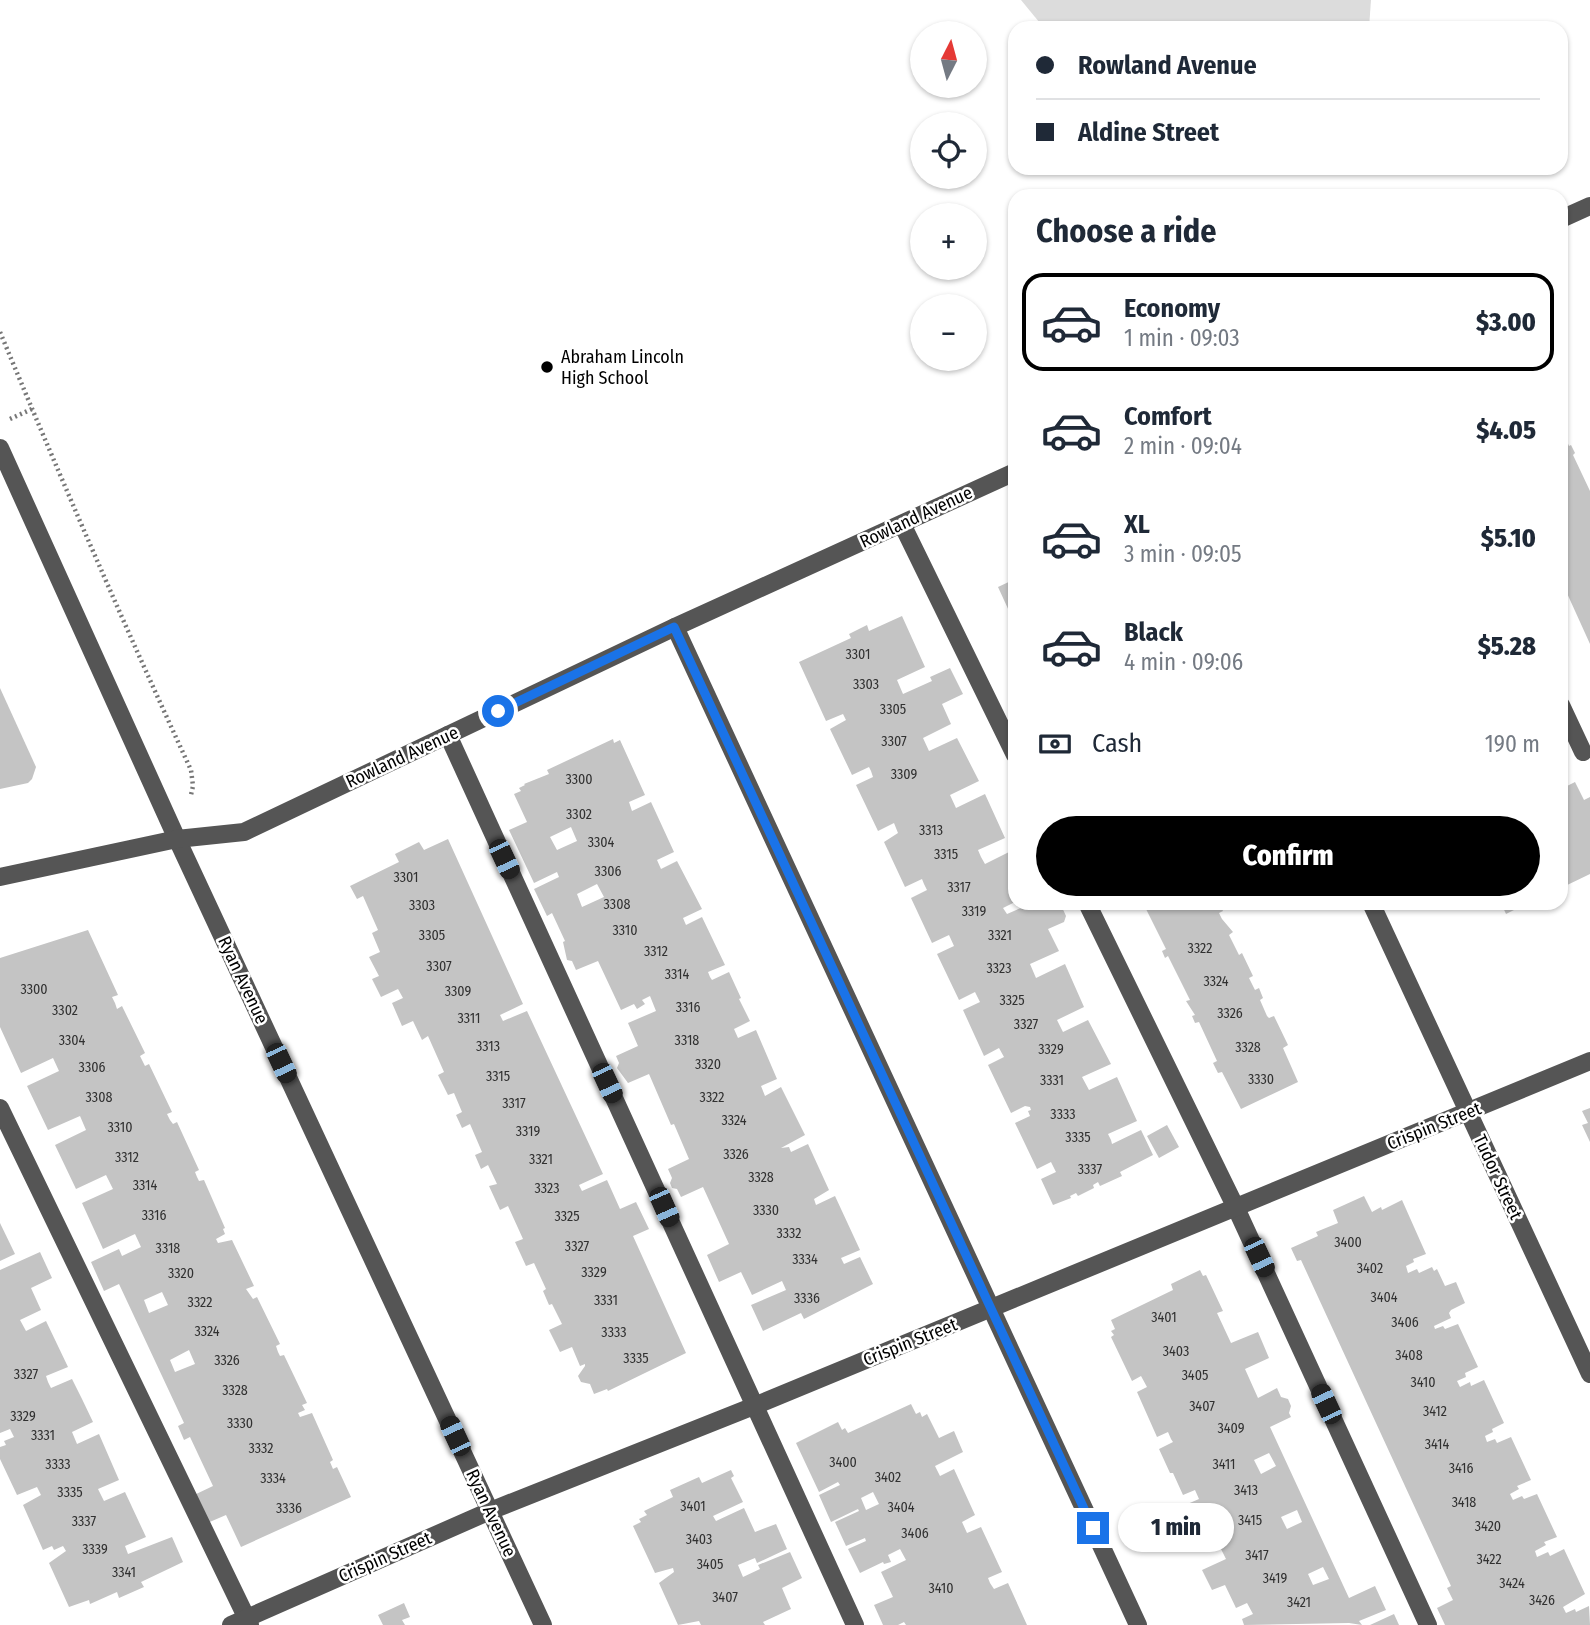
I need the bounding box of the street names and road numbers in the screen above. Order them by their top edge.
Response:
street label: Rowland Avenue [856,481,976,553]
street label: Rowland Avenue [342,721,462,793]
street label: Ryan Avenue [213,933,273,1027]
street label: Crispin Street [1384,1097,1484,1155]
street label: Tudor Street [1469,1131,1527,1223]
street label: Crispin Street [860,1313,960,1371]
street label: Ryan Avenue [461,1466,521,1560]
street label: Crispin Street [335,1527,435,1587]

